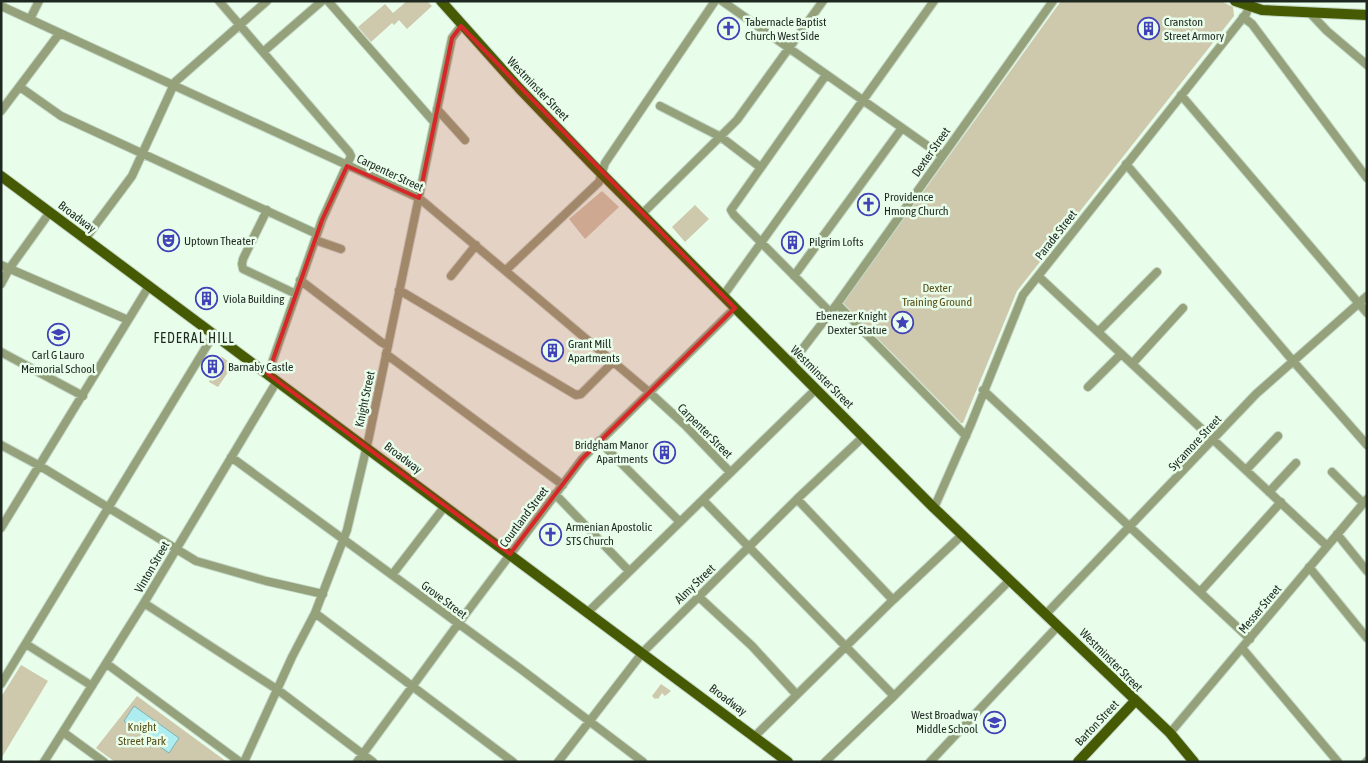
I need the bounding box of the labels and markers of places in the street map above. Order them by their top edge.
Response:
place label: Tabernacle Baptist Church West Side [745,15,827,43]
place label: Cranston Street Armory [1164,15,1224,43]
church icon: Tabernacle Baptist Church West Side [717,17,741,41]
building icon: Cranston Street Armory [1136,17,1160,41]
place label: Providence Hmong Church [884,190,949,218]
church icon: Providence Hmong Church [856,192,880,216]
theatre icon: Uptown Theater [156,229,180,253]
building icon: Pilgrim Lofts [781,230,805,254]
place label: Uptown Theater [184,234,255,248]
place label: Pilgrim Lofts [809,235,863,249]
building icon: Viola Building [195,287,219,311]
place label: Viola Building [223,292,285,306]
place label: Ebenezer Knight Dexter Statue [816,309,888,337]
place icon: Ebenezer Knight Dexter Statue [891,311,915,335]
school or university icon: Carl G Lauro Memorial School [46,322,70,346]
place label: Grant Mill Apartments [568,337,620,365]
building icon: Grant Mill Apartments [540,339,564,363]
place label: Carl G Lauro Memorial School [21,348,96,376]
building icon: Barnaby Castle [200,355,224,379]
place label: Barnaby Castle [228,360,294,374]
place label: Bridgham Manor Apartments [575,438,648,466]
building icon: Bridgham Manor Apartments [652,440,676,464]
place label: Armenian Apostolic STS Church [566,520,652,548]
church icon: Armenian Apostolic STS Church [538,522,562,546]
place label: West Broadway Middle School [911,708,979,736]
school or university icon: West Broadway Middle School [982,710,1006,734]

